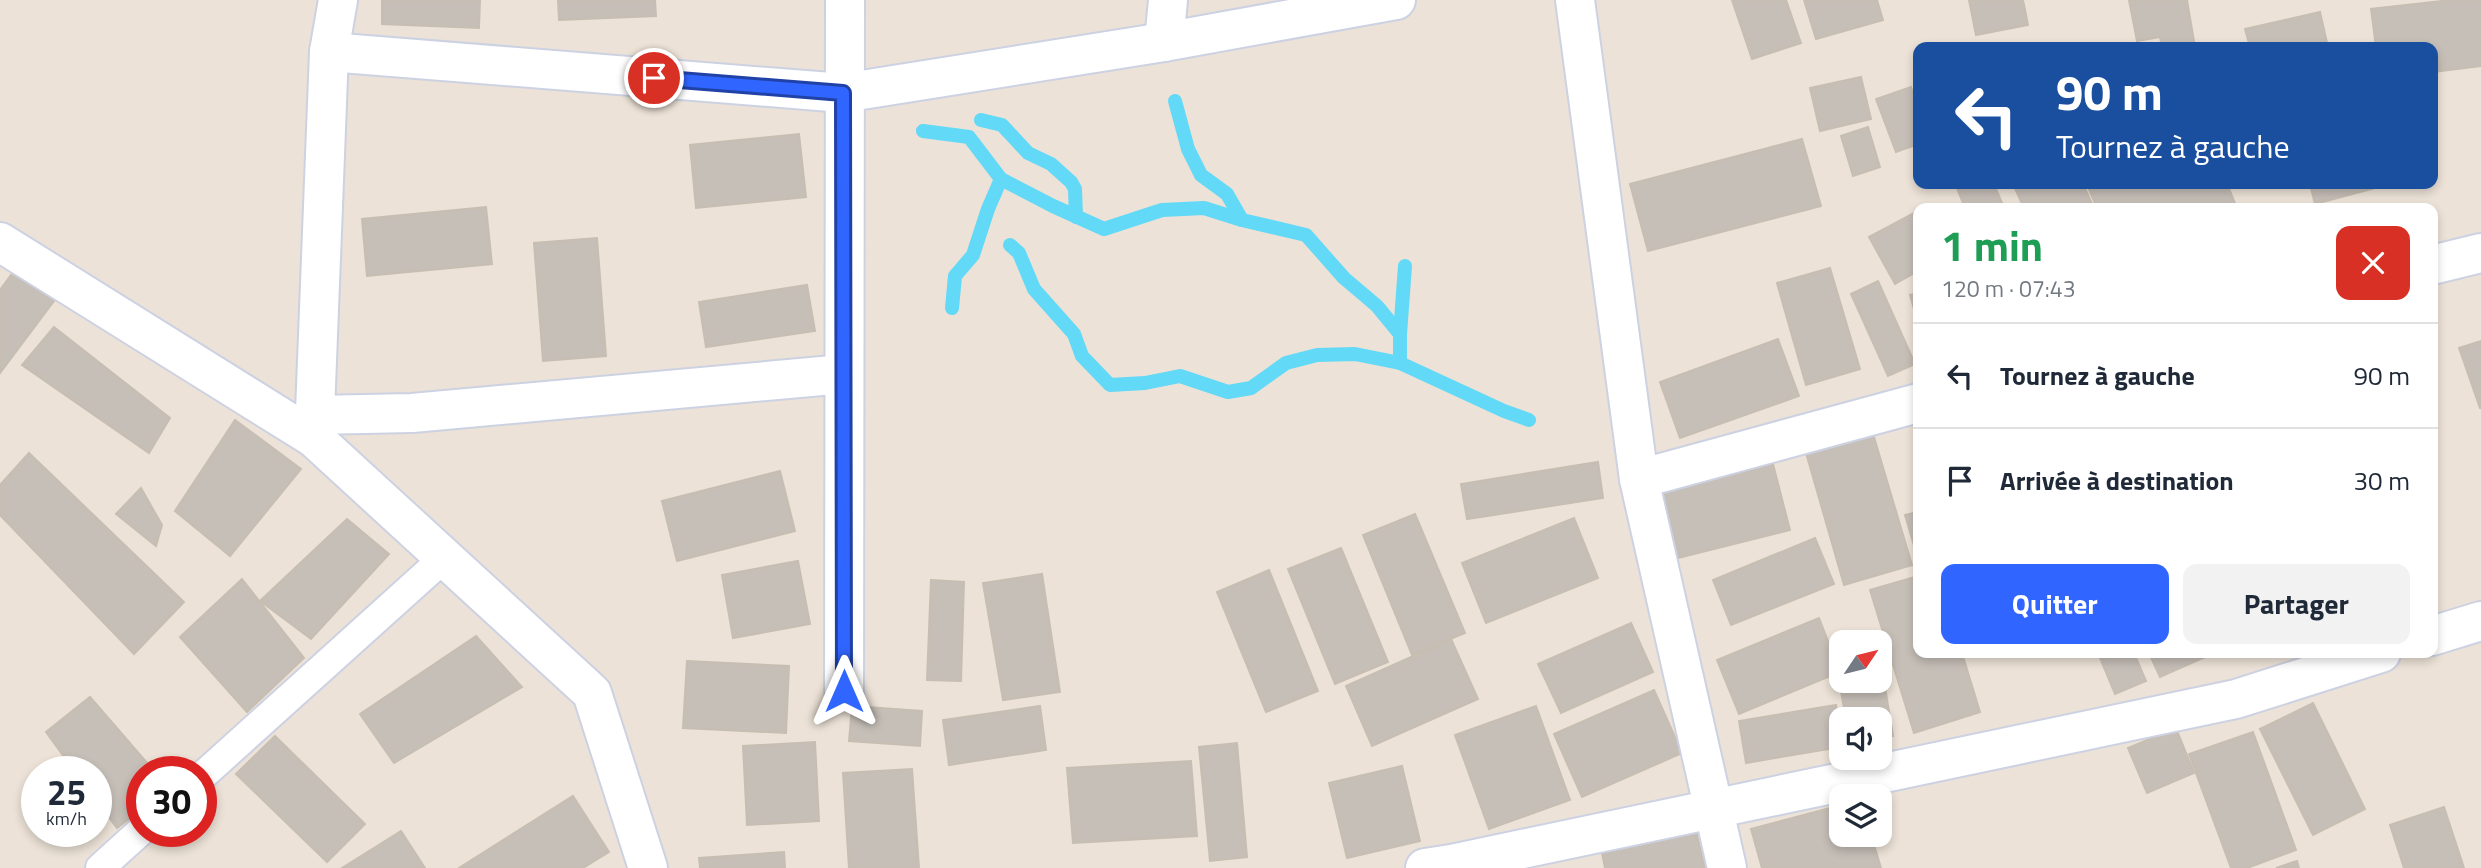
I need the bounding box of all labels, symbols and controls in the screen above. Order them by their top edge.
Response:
pin [624,48,684,108]
text: 90 m [2056,54,2163,129]
icon: arrive [635,59,673,97]
icon: left [1941,70,2032,161]
text: Tournez à gauche [2056,122,2290,170]
text: 1 min [1941,213,2043,277]
button: close [2336,226,2410,300]
text: 120 m · 07:43 [1941,271,2076,306]
text: Tournez à gauche [2000,356,2195,395]
text: 90 m [2353,356,2410,395]
icon: left [1941,357,1979,395]
text: Arrivée à destination [2000,461,2234,500]
text: 30 m [2353,461,2410,500]
icon: arrive [1941,462,1979,500]
button: Quitter [1941,564,2169,644]
button: Partager [2183,564,2410,644]
north arrow [1829,630,1892,693]
map controls [1829,630,1892,847]
position arrow [807,654,881,728]
button: sound [1829,707,1892,770]
speed limit sign: 30 [126,756,217,847]
text: 25 [47,765,86,819]
button: layers [1829,784,1892,847]
text: km/h [46,805,87,832]

